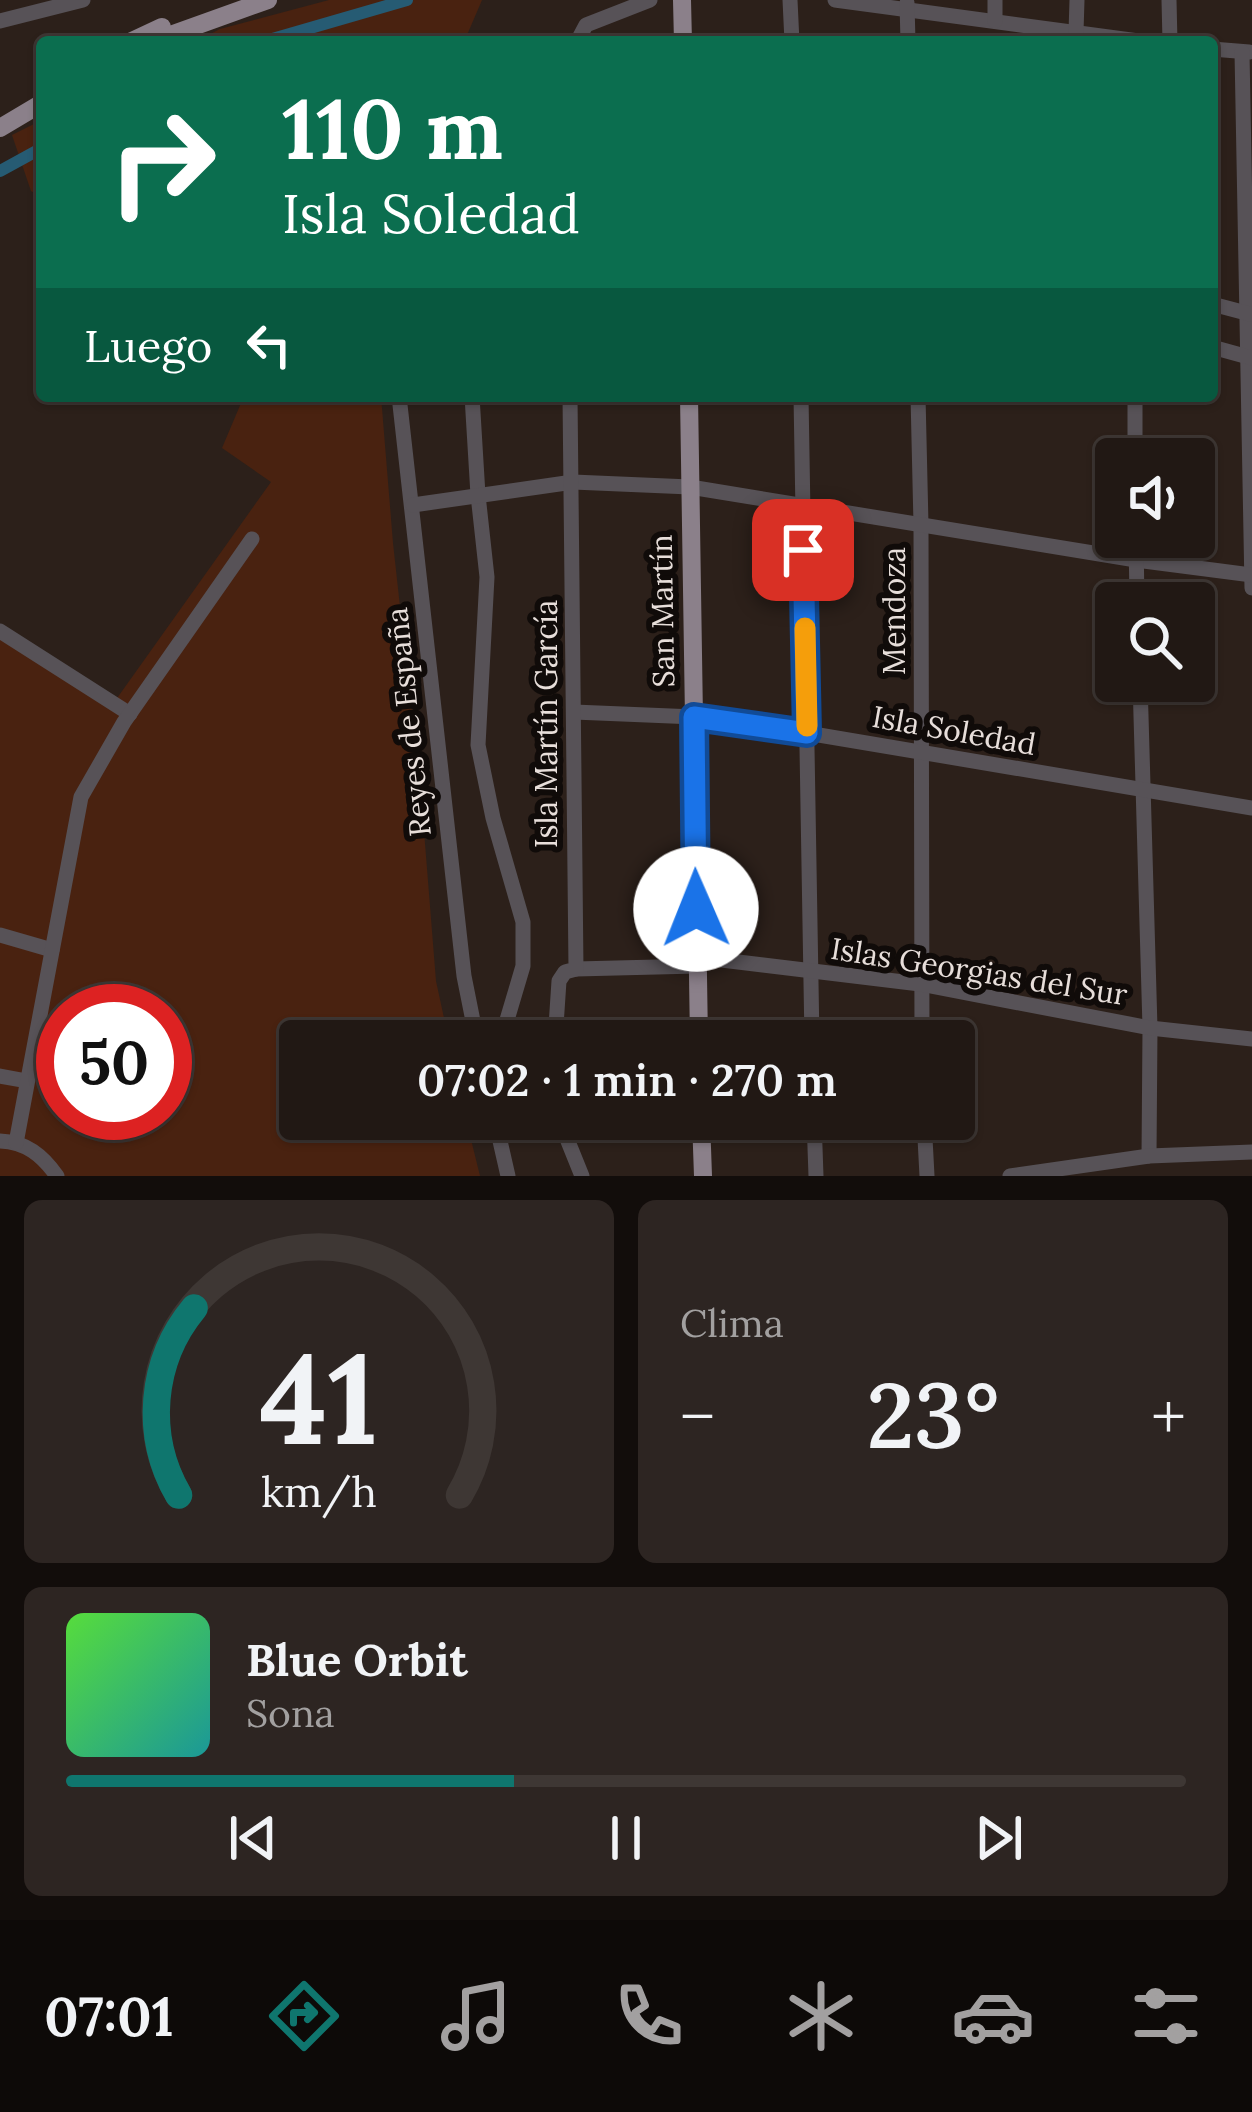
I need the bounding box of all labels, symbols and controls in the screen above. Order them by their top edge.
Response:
text: 110 m [282,74,503,182]
icon: right [84,84,240,240]
text: Isla Soledad [282,179,580,248]
icon: left [236,312,302,378]
text: Luego [84,317,212,374]
map controls [1095,438,1215,702]
button: sound [1095,438,1215,558]
pin [752,499,854,601]
icon: arrive [770,517,836,583]
street label: San Martín [642,534,682,688]
street label: Mendoza [875,547,913,675]
button: search [1095,582,1215,702]
street label: Isla Martín García [527,600,565,848]
street label: Reyes de España [377,606,440,838]
street label: Isla Soledad [869,697,1039,763]
position arrow [633,846,759,972]
street label: Islas Georgias del Sur [828,929,1130,1014]
speed limit sign: 50 [36,984,192,1140]
text: 07:02 · 1 min · 270 m [417,1051,837,1108]
text: Clima [680,1298,784,1348]
text: 41 [260,1318,378,1478]
text: 23° [866,1357,1000,1473]
text: − [680,1374,715,1458]
text: + [1151,1374,1186,1458]
text: km/h [261,1463,377,1518]
text: Blue Orbit [246,1631,468,1688]
text: Sona [246,1688,335,1738]
icon: previous [220,1805,286,1871]
icon: pause [593,1805,659,1871]
icon: next [966,1805,1032,1871]
icon: directions [262,1974,346,2058]
icon: music [434,1974,518,2058]
icon: phone [607,1974,691,2058]
icon: climate [779,1974,863,2058]
icon: car [951,1974,1035,2058]
icon: filters [1124,1974,1208,2058]
text: 07:01 [44,1982,174,2051]

